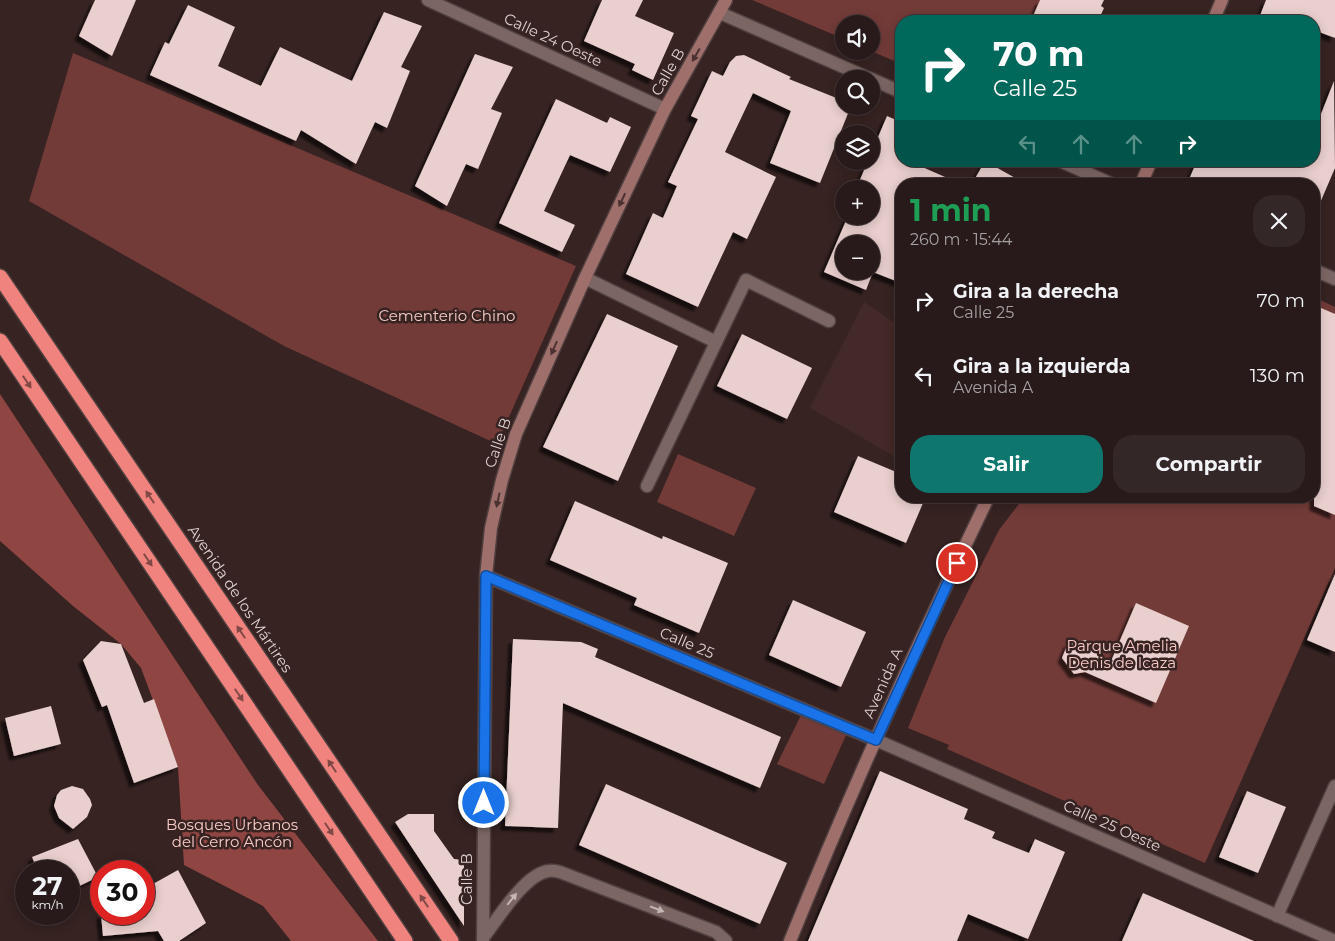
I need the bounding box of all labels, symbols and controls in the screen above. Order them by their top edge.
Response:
street label: Calle 24 Oeste [501,8,605,71]
map controls [835,15,880,280]
button: sound [835,15,880,60]
text: 70 m [993,32,1084,75]
icon: right [910,35,975,100]
street label: Calle B [646,45,689,99]
one-way arrow [692,48,700,63]
button: search [835,70,880,115]
text: Calle 25 [993,75,1077,102]
button: layers [835,125,880,170]
icon: left [1014,130,1042,158]
icon: ahead [1067,130,1095,158]
icon: ahead [1120,130,1148,158]
icon: right [1173,130,1201,158]
button: + [835,180,880,225]
text: 1 min [910,192,991,229]
one-way arrow [618,193,626,207]
button: close [1253,195,1305,247]
text: 260 m · 15:44 [910,230,1012,249]
button: − [835,235,880,280]
text: Gira a la derecha [953,280,1119,303]
icon: right [910,287,938,315]
text: 70 m [1256,289,1305,312]
text: Calle 25 [953,303,1014,322]
park label: Cementerio Chino [379,306,515,325]
one-way arrow [550,341,558,355]
text: Gira a la izquierda [953,355,1131,378]
icon: left [910,362,938,390]
text: 130 m [1250,364,1305,387]
one-way arrow [22,375,32,389]
text: Avenida A [953,378,1033,397]
street label: Calle B [480,415,515,470]
button: Salir [910,435,1103,493]
button: Compartir [1113,435,1305,493]
one-way arrow [145,491,155,504]
one-way arrow [494,492,502,507]
street label: Avenida de los Mártires [184,521,297,676]
pin [936,542,978,584]
icon: arrive [943,549,971,577]
one-way arrow [143,553,153,567]
street label: Calle 25 [657,623,717,663]
one-way arrow [236,625,246,639]
park label: Parque Amelia Denis de Icaza [1066,636,1178,672]
street label: Avenida A [859,644,907,721]
one-way arrow [234,688,243,701]
one-way arrow [327,760,337,773]
position arrow [457,776,509,828]
street label: Calle 25 Oeste [1060,795,1164,856]
park label: Bosques Urbanos del Cerro Ancón [166,815,298,851]
one-way arrow [325,823,334,836]
street label: Calle B [457,853,476,905]
speed limit sign: 30 [90,860,155,925]
text: 27 [32,871,63,901]
one-way arrow [507,893,518,906]
one-way arrow [419,894,429,907]
text: km/h [31,897,64,912]
one-way arrow [650,906,664,914]

